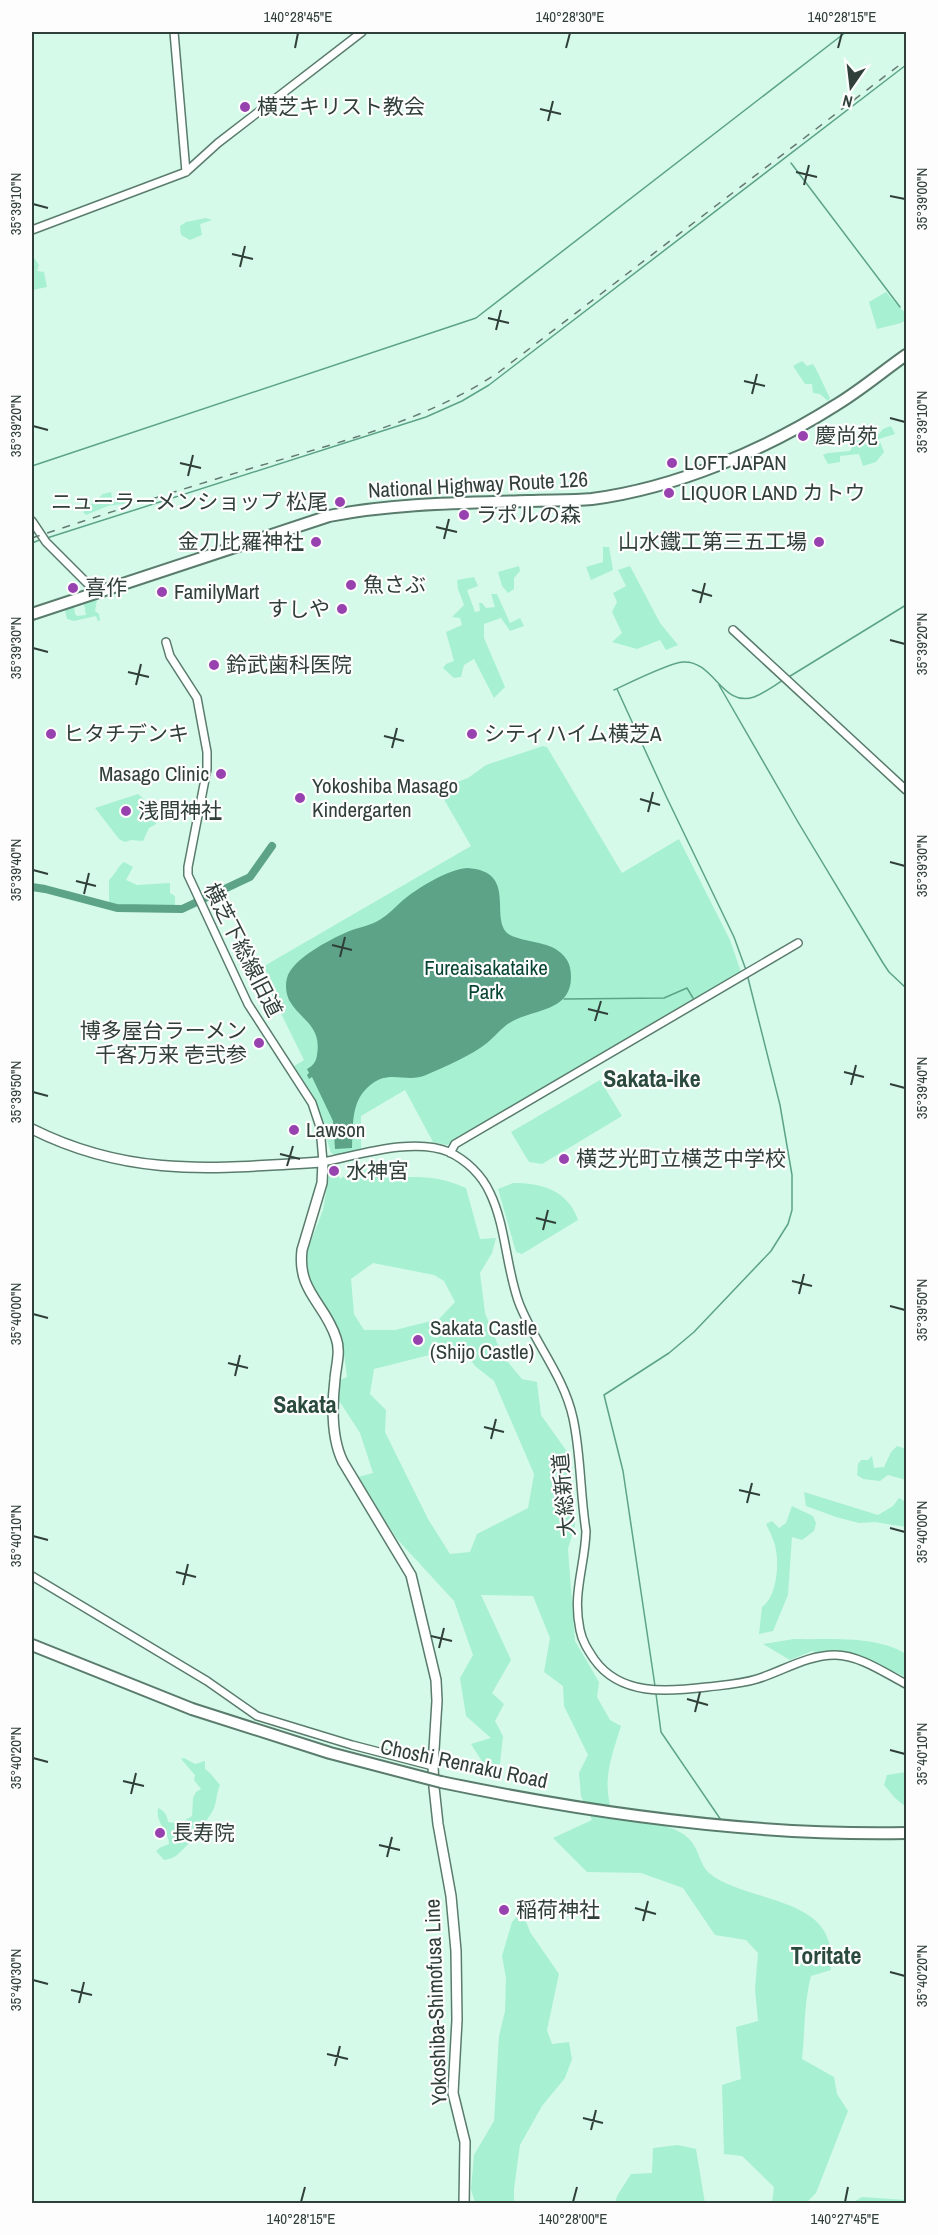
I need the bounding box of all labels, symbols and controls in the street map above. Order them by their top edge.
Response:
text: 140°28'45"E [264,6,332,27]
text: 140°28'30"E [536,6,604,27]
text: 140°28'15"E [808,6,876,27]
north arrow [821,57,881,117]
text: N [840,90,855,113]
place label: 横芝キリスト教会 [257,92,425,121]
marker: 横芝キリスト教会 [238,100,252,114]
text: 35°39'00"N [911,168,932,230]
text: 35°39'10"N [5,173,26,235]
text: 35°39'10"N [911,391,932,453]
text: 35°39'20"N [5,395,26,457]
place label: 慶尚苑 [815,421,878,450]
marker: 慶尚苑 [796,429,810,443]
place label: LOFT JAPAN [684,448,787,477]
marker: LOFT JAPAN [665,456,679,470]
street label: National Highway Route 126 [367,464,589,505]
place label: LIQUOR LAND カトウ [681,478,866,507]
marker: LIQUOR LAND カトウ [662,486,676,500]
place label: ニューラーメンショップ 松尾 [51,487,328,516]
marker: ニューラーメンショップ 松尾 [333,495,347,509]
place label: ラポルの森 [476,500,581,529]
marker: ラポルの森 [457,508,471,522]
place label: 金刀比羅神社 [178,527,304,556]
place label: 山水鐵工第三五工場 [618,527,807,556]
marker: 金刀比羅神社 [309,535,323,549]
marker: 山水鐵工第三五工場 [812,535,826,549]
place label: 魚さぶ [363,570,426,599]
place label: 喜作 [85,573,127,602]
place label: FamilyMart [174,577,259,606]
marker: 魚さぶ [344,578,358,592]
marker: 喜作 [66,581,80,595]
marker: FamilyMart [155,585,169,599]
place label: すしや [267,594,330,623]
marker: すしや [335,602,349,616]
text: 35°39'20"N [911,613,932,675]
text: 35°39'30"N [5,617,26,679]
place label: 鈴武歯科医院 [226,650,352,679]
marker: 鈴武歯科医院 [207,658,221,672]
place label: ヒタチデンキ [63,719,189,748]
place label: シティハイム横芝A [484,719,662,748]
marker: ヒタチデンキ [44,727,58,741]
marker: シティハイム横芝A [465,727,479,741]
place label: Masago Clinic [99,759,209,788]
marker: Masago Clinic [214,767,228,781]
place label: Yokoshiba Masago Kindergarten [312,771,458,824]
marker: Yokoshiba Masago Kindergarten [293,791,307,805]
place label: 浅間神社 [138,796,222,825]
marker: 浅間神社 [119,804,133,818]
text: 35°39'30"N [911,835,932,897]
text: 35°39'40"N [5,839,26,901]
street label: 横芝下総線旧道 [197,878,290,1022]
park label: Fureaisakataike Park [424,953,548,1006]
place label: 博多屋台ラーメン 千客万来 壱弐参 [80,1016,247,1069]
marker: 博多屋台ラーメン 千客万来 壱弐参 [252,1036,266,1050]
text: 35°39'40"N [911,1057,932,1119]
text: 35°39'50"N [5,1061,26,1123]
district label: Sakata-ike [603,1062,701,1094]
place label: Lawson [306,1115,365,1144]
marker: Lawson [287,1123,301,1137]
place label: 横芝光町立横芝中学校 [576,1144,786,1173]
marker: 横芝光町立横芝中学校 [557,1152,571,1166]
place label: 水神宮 [346,1156,409,1185]
marker: 水神宮 [327,1164,341,1178]
text: 35°39'50"N [911,1279,932,1341]
text: 35°40'00"N [5,1283,26,1345]
place label: Sakata Castle (Shijo Castle) [430,1313,537,1366]
marker: Sakata Castle (Shijo Castle) [411,1333,425,1347]
district label: Sakata [273,1388,337,1420]
street label: 大総新道 [545,1452,582,1538]
text: 35°40'00"N [911,1501,932,1563]
text: 35°40'10"N [5,1505,26,1567]
text: 35°40'10"N [911,1723,932,1785]
text: 35°40'20"N [5,1727,26,1789]
street label: Choshi Renraku Road [378,1732,550,1795]
place label: 長寿院 [172,1818,235,1847]
marker: 長寿院 [153,1826,167,1840]
place label: 稲荷神社 [516,1895,600,1924]
street label: Yokoshiba-Shimofusa Line [417,1898,454,2106]
marker: 稲荷神社 [497,1903,511,1917]
district label: Toritate [791,1939,861,1971]
text: 35°40'20"N [911,1945,932,2007]
text: 35°40'30"N [5,1949,26,2011]
text: 140°28'15"E [267,2208,335,2229]
text: 140°28'00"E [539,2208,607,2229]
text: 140°27'45"E [811,2208,879,2229]

